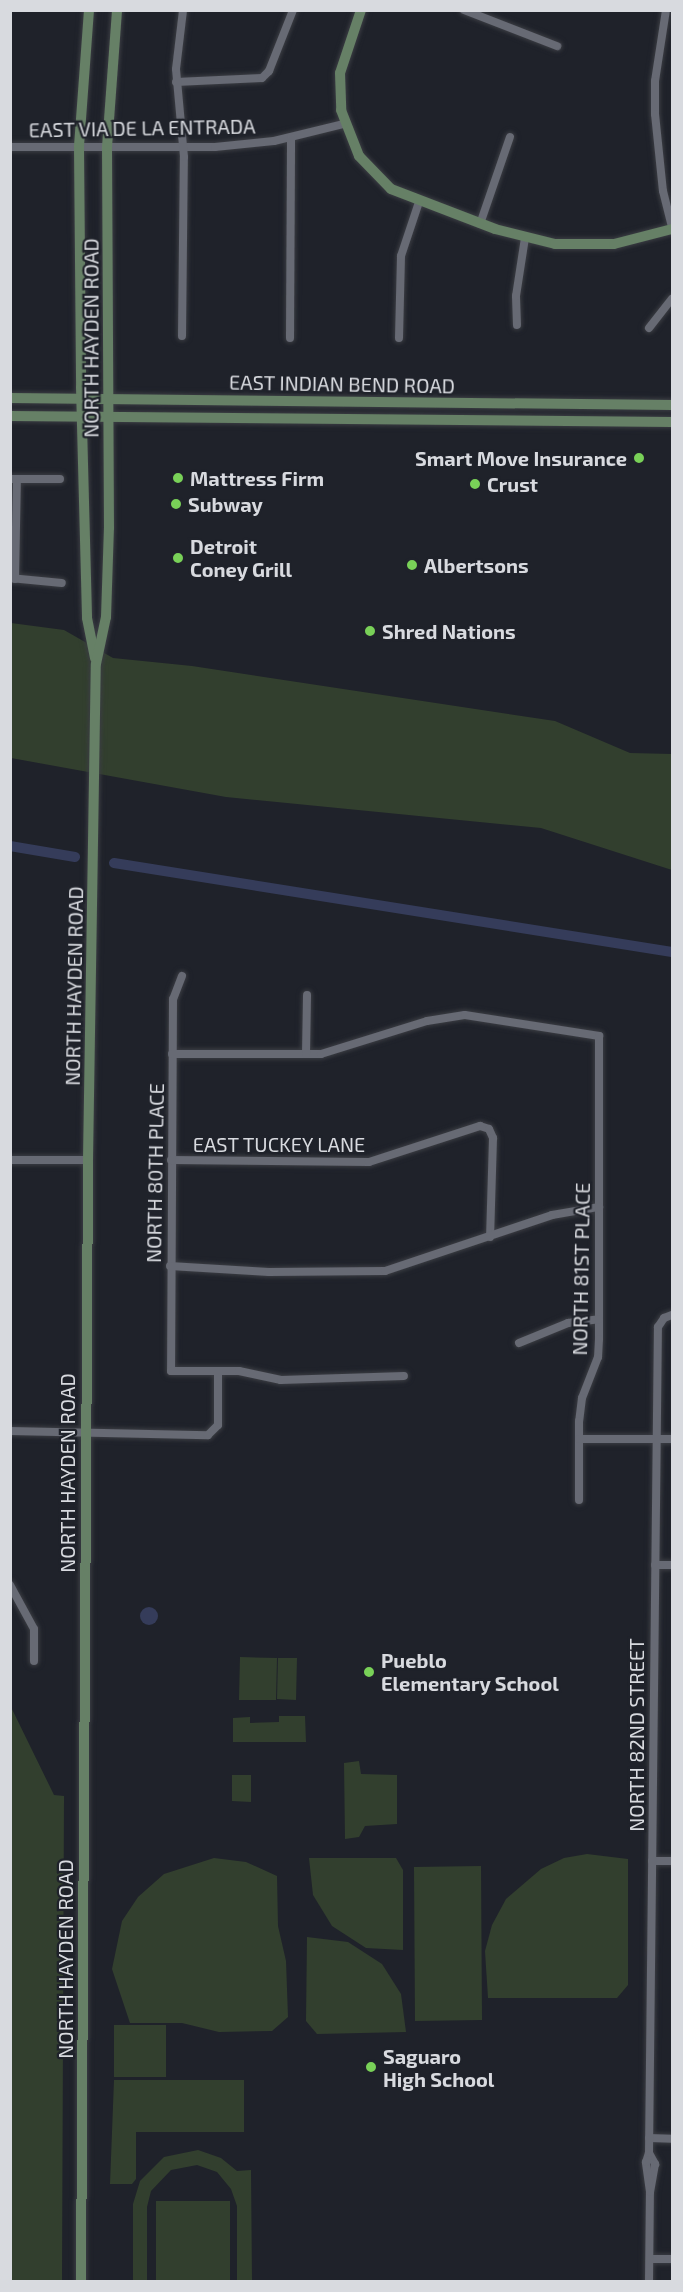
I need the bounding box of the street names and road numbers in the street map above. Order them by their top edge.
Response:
street label: EAST VIA DE LA ENTRADA [27,114,257,142]
street label: NORTH HAYDEN ROAD [79,238,103,438]
street label: EAST INDIAN BEND ROAD [229,370,455,398]
street label: NORTH HAYDEN ROAD [60,886,88,1086]
street label: NORTH 80TH PLACE [141,1083,169,1263]
street label: EAST TUCKEY LANE [192,1132,366,1156]
street label: NORTH 81ST PLACE [567,1182,595,1356]
street label: NORTH HAYDEN ROAD [55,1373,79,1573]
street label: NORTH 82ND STREET [624,1638,648,1832]
street label: NORTH HAYDEN ROAD [53,1859,77,2059]

